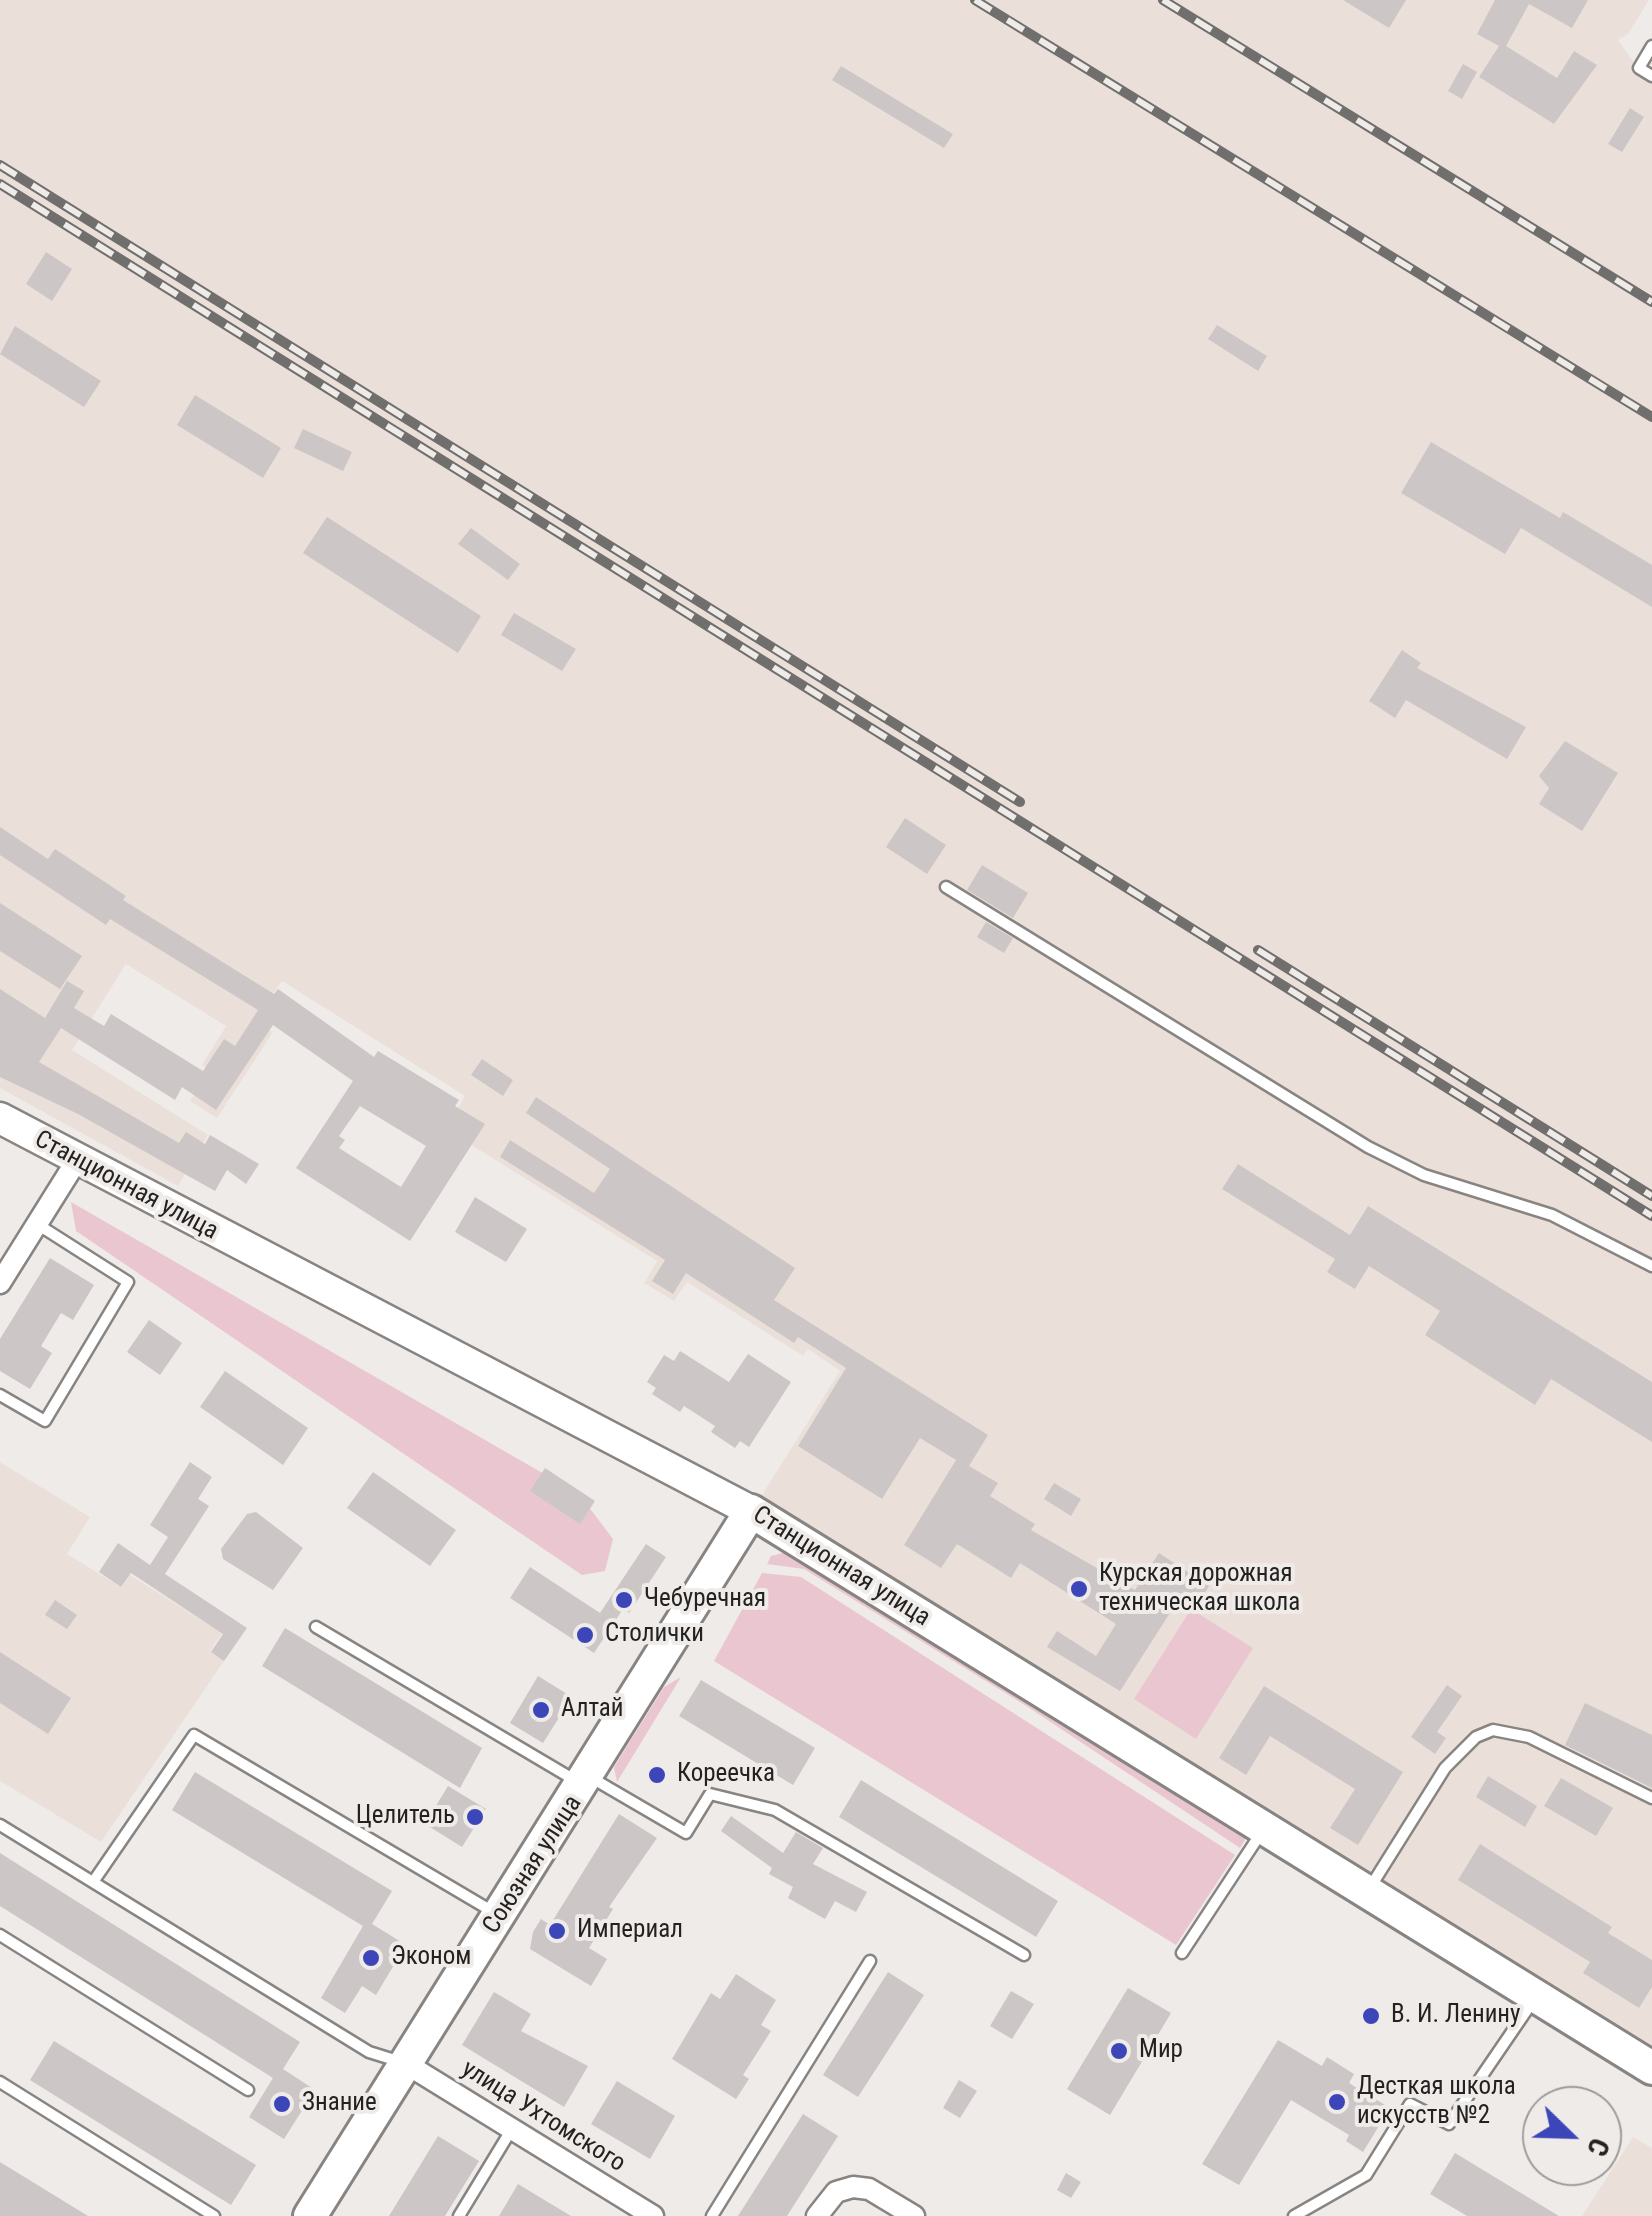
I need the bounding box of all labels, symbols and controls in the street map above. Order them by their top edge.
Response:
street label: Станционная улица [29,1125,223,1247]
street label: Станционная улица [747,1500,935,1634]
place label: Курская дорожная техническая школа [1099,1560,1300,1619]
marker: Курская дорожная техническая школа [1068,1578,1090,1600]
place label: Чебуречная [644,1585,766,1615]
marker: Чебуречная [613,1589,635,1611]
place label: Столички [605,1620,704,1650]
marker: Столички [574,1624,596,1646]
place label: Алтай [561,1695,624,1725]
marker: Алтай [530,1699,552,1721]
place label: Кореечка [677,1760,775,1790]
marker: Кореечка [646,1764,668,1786]
street label: Союзная улица [477,1790,589,1940]
place label: Целитель [356,1802,455,1832]
marker: Целитель [464,1806,486,1828]
place label: Империал [577,1916,683,1946]
marker: Империал [546,1920,568,1942]
place label: Эконом [391,1943,471,1973]
marker: Эконом [360,1947,382,1969]
place label: В. И. Ленину [1391,2001,1520,2031]
marker: В. И. Ленину [1360,2005,1382,2027]
place label: Мир [1139,2036,1183,2066]
marker: Мир [1108,2040,1130,2062]
street label: улица Ухтомского [456,2055,630,2179]
place label: Десткая школа искусств №2 [1357,2073,1516,2132]
north arrow [1522,2086,1622,2186]
place label: Знание [302,2089,377,2119]
marker: Десткая школа искусств №2 [1326,2091,1348,2113]
marker: Знание [271,2093,293,2115]
text: С [1580,2133,1617,2161]

